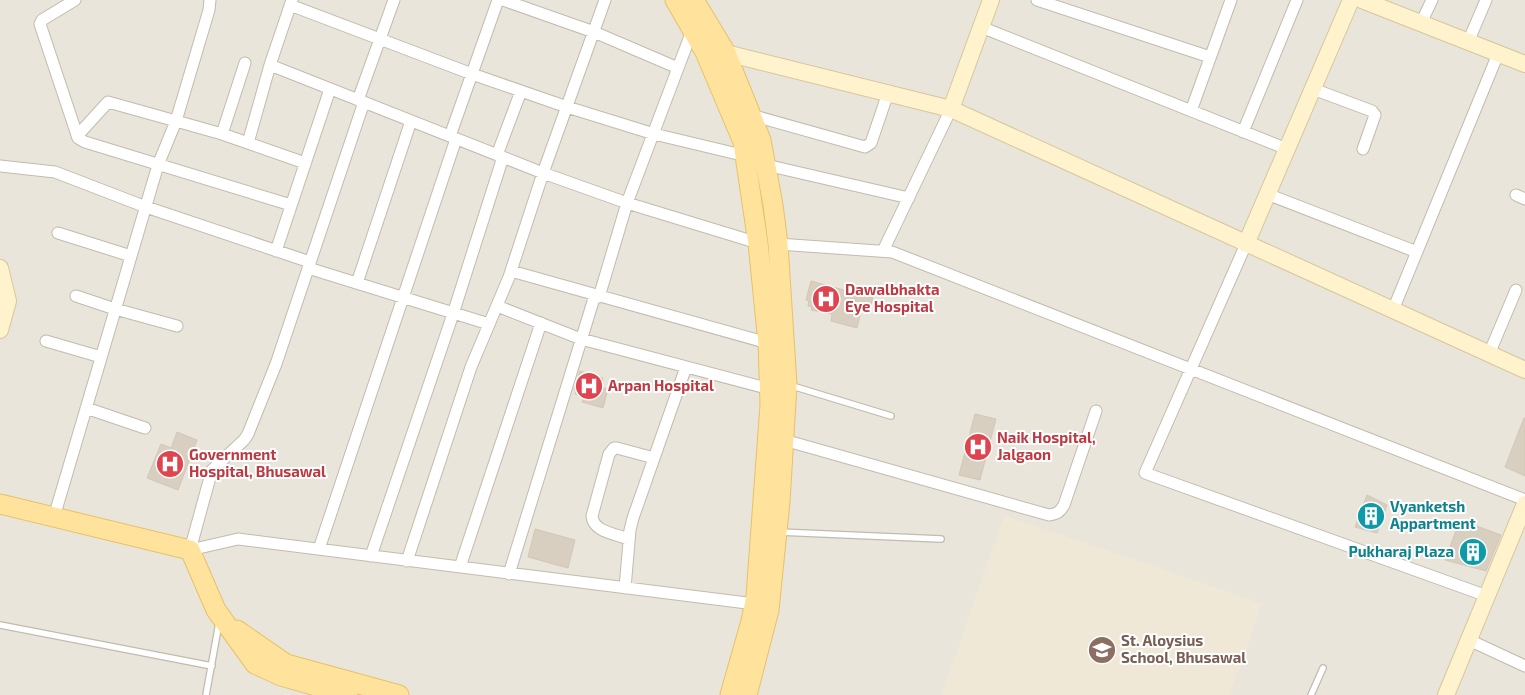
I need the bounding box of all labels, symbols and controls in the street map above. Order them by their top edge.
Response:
place label: Dawalbhakta Eye Hospital [845,280,940,316]
hospital icon: Dawalbhakta Eye Hospital [811,284,841,314]
hospital icon: Arpan Hospital [574,371,604,401]
place label: Arpan Hospital [608,376,714,394]
place label: Naik Hospital, Jalgaon [997,428,1096,463]
hospital icon: Naik Hospital, Jalgaon [963,432,993,462]
place label: Government Hospital, Bhusawal [189,445,326,480]
hospital icon: Government Hospital, Bhusawal [155,449,185,479]
place label: Vyanketsh Appartment [1390,497,1476,532]
building icon: Vyanketsh Appartment [1356,501,1386,531]
building icon: Pukharaj Plaza [1458,537,1488,567]
place label: Pukharaj Plaza [1348,542,1454,560]
place label: St. Aloysius School, Bhusawal [1121,631,1246,666]
school or university icon: St. Aloysius School, Bhusawal [1087,635,1117,665]

